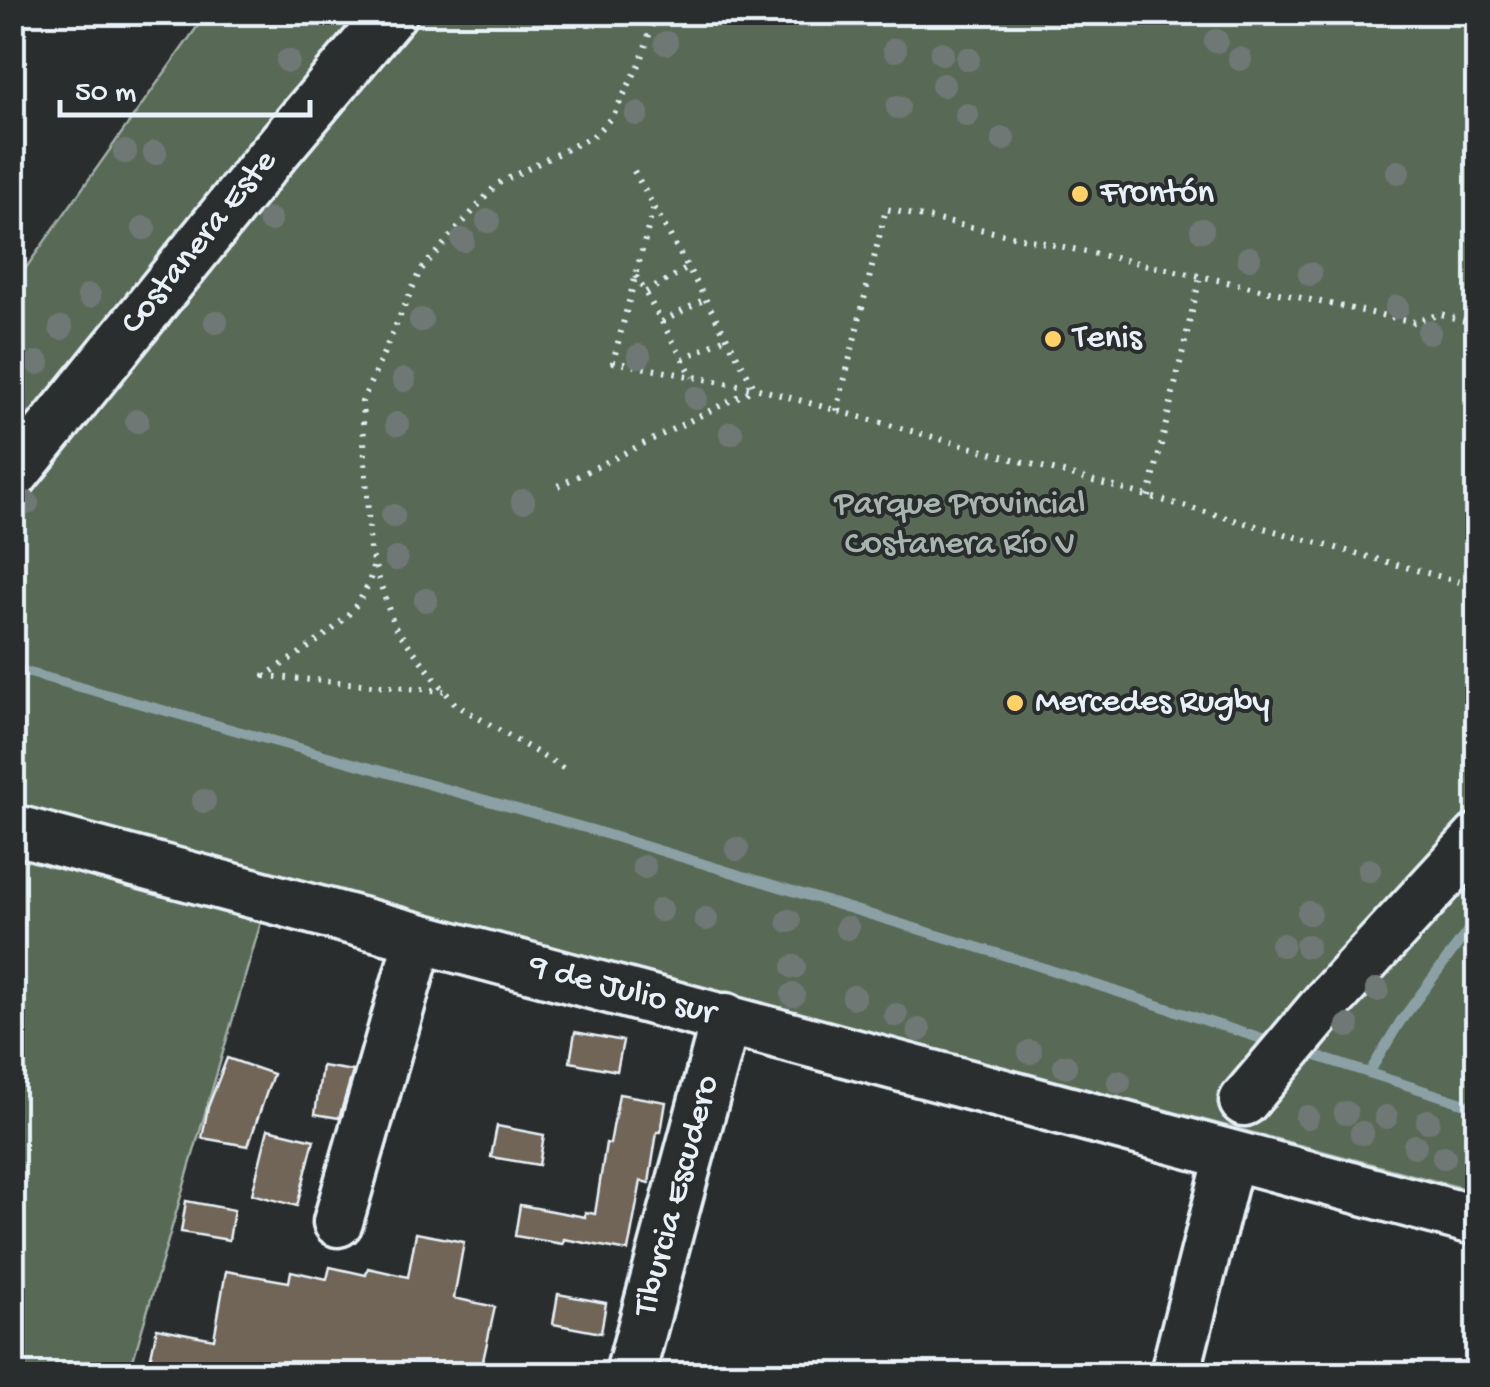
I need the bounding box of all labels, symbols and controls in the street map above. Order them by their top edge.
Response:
scale bar [60,55,310,117]
text: 50 m [75,77,136,112]
street label: Costanera Este [113,142,288,344]
place label: Frontón [1099,174,1215,215]
marker: Frontón [1069,183,1091,205]
place label: Tenis [1071,319,1143,360]
marker: Tenis [1042,328,1064,350]
park label: Parque Provincial Costanera Río V [834,485,1085,566]
place label: Mercedes Rugby [1035,683,1270,724]
marker: Mercedes Rugby [1004,692,1026,714]
street label: 9 de Julio sur [523,946,722,1036]
street label: Tiburcia Escudero [626,1071,730,1323]

